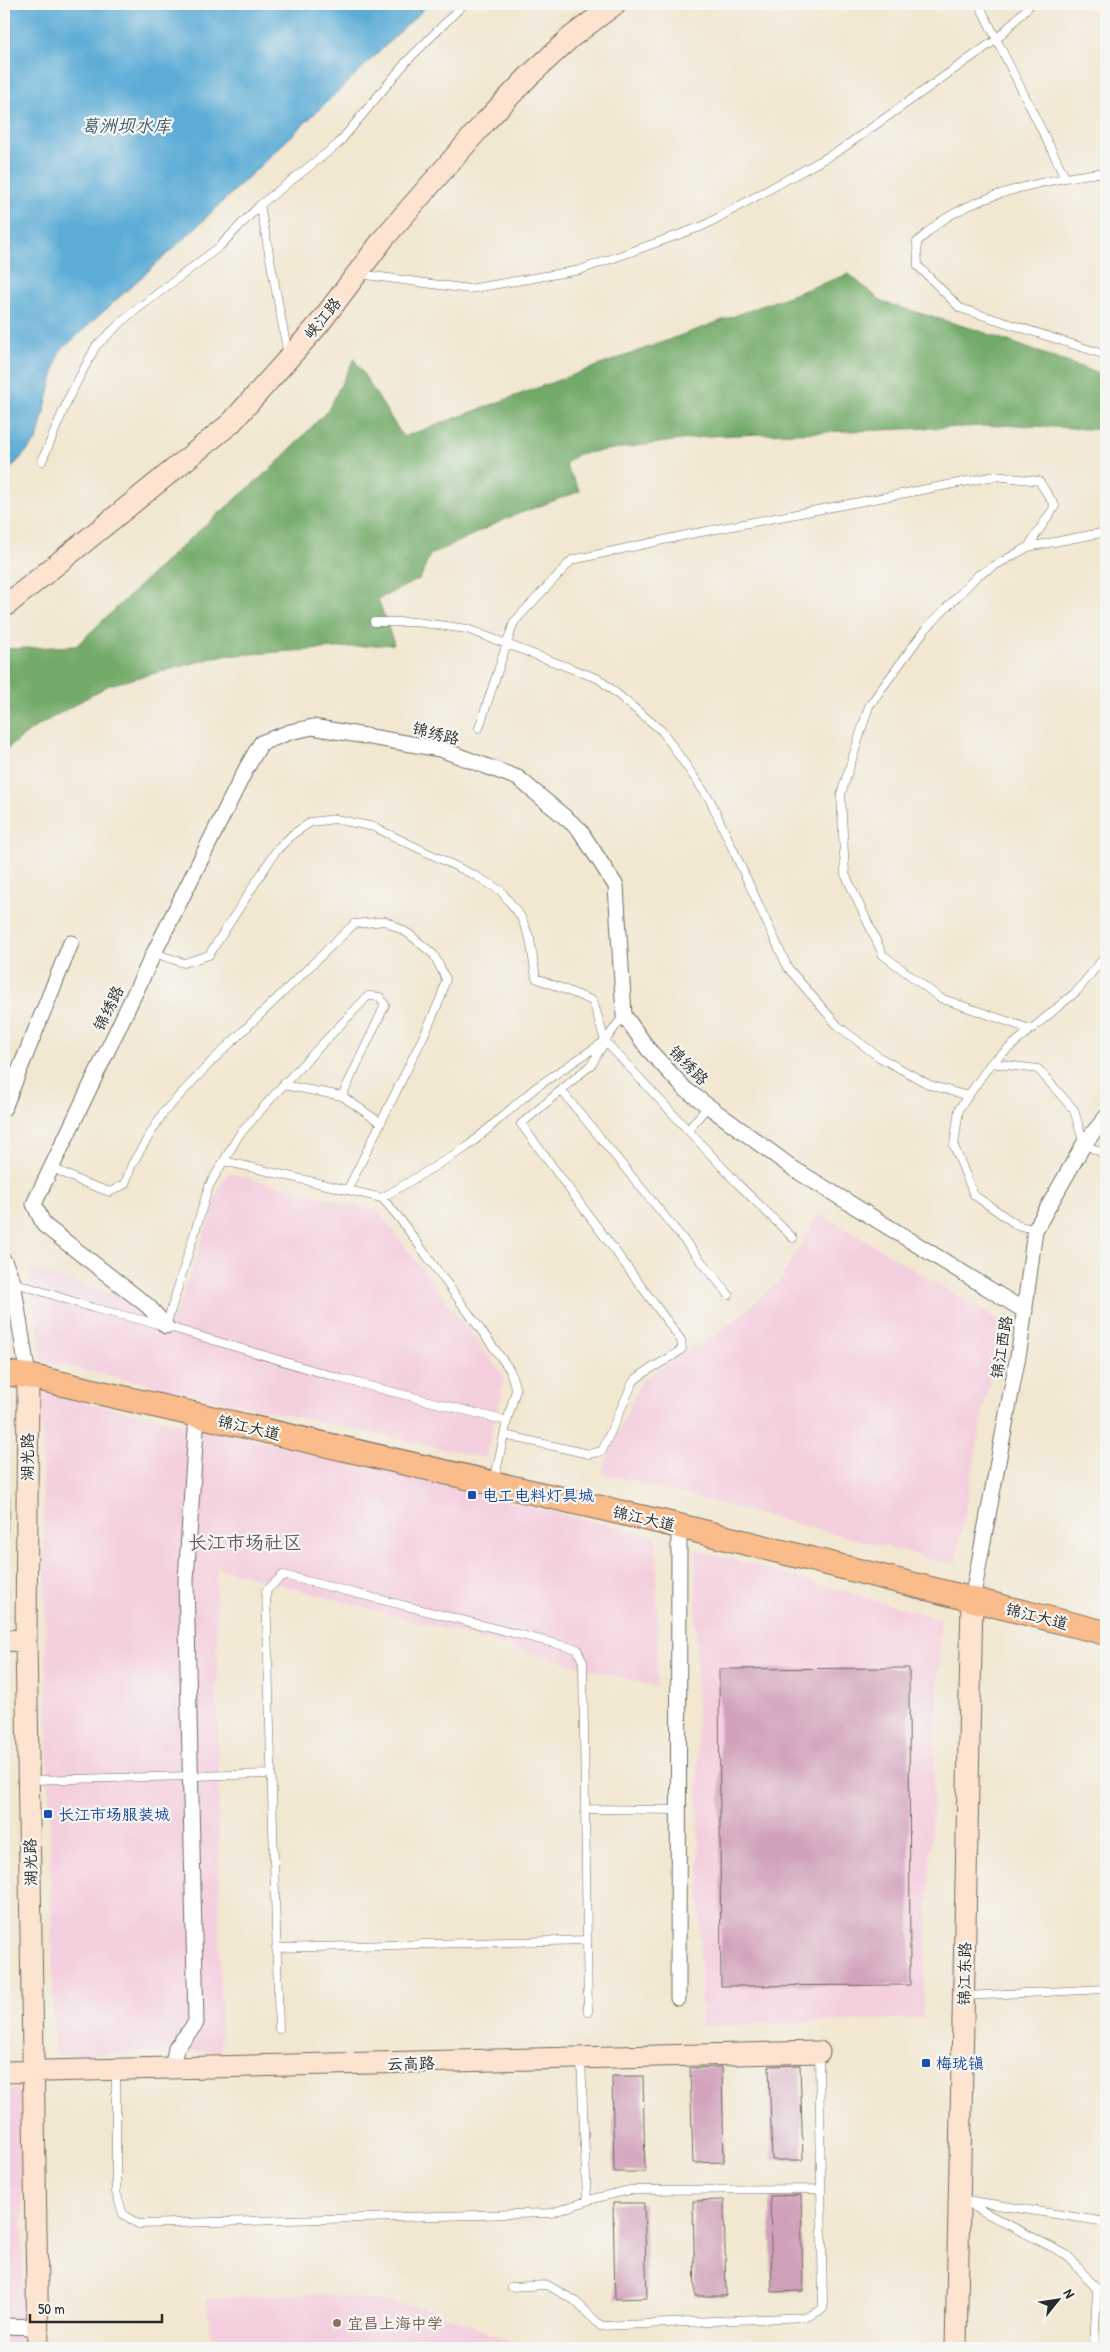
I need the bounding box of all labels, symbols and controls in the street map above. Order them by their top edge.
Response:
water label: 葛洲坝水库 [81,113,173,138]
street label: 峡江路 [298,292,346,344]
street label: 锦绣路 [410,717,462,749]
street label: 锦绣路 [88,982,128,1034]
street label: 锦绣路 [664,1040,714,1090]
street label: 锦江西路 [985,1314,1017,1380]
street label: 锦江大道 [215,1409,283,1445]
street label: 湖光路 [16,1433,38,1481]
place label: 电工电料灯具城 [482,1484,594,1506]
marker: 电工电料灯具城 [466,1489,478,1501]
street label: 锦江大道 [610,1500,678,1536]
district label: 长江市场社区 [188,1529,302,1555]
street label: 锦江大道 [1003,1598,1071,1634]
place label: 长江市场服装城 [58,1803,170,1825]
marker: 长江市场服装城 [42,1808,54,1820]
street label: 湖光路 [19,1838,41,1886]
street label: 锦江东路 [952,1942,976,2006]
street label: 云高路 [387,2052,435,2074]
place label: 梅珑镇 [936,2052,984,2074]
marker: 梅珑镇 [920,2057,932,2069]
north arrow [1032,2274,1082,2324]
text: N [1060,2285,1080,2302]
scale bar [30,2292,162,2324]
text: 50 m [38,2298,65,2319]
place label: 宜昌上海中学 [347,2312,443,2334]
marker: 宜昌上海中学 [331,2317,343,2329]

